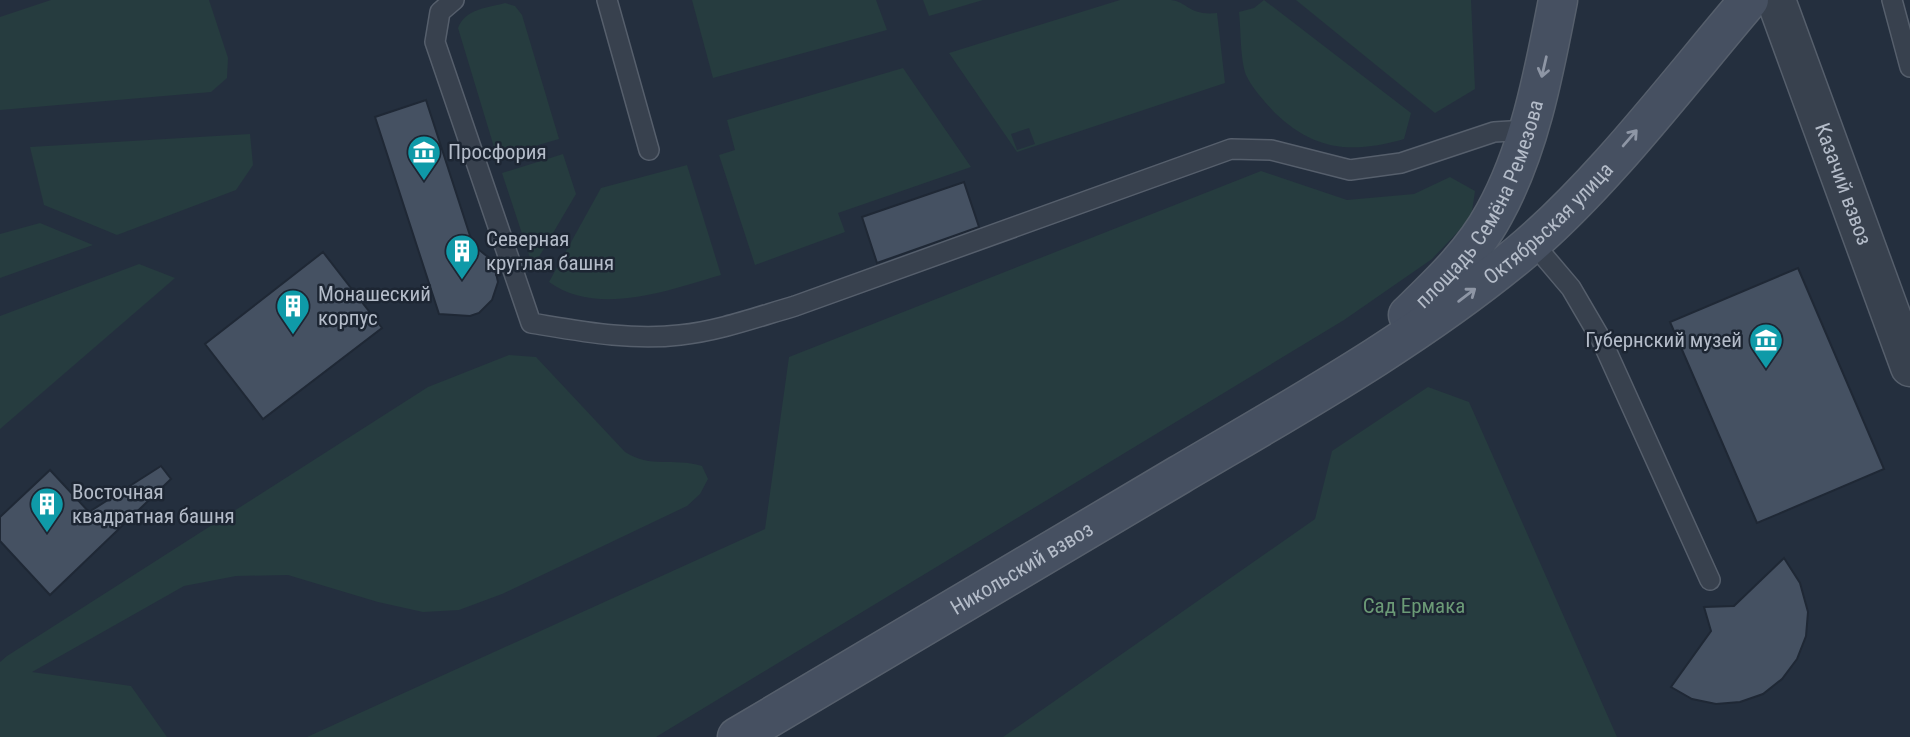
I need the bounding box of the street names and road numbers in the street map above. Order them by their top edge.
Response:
street label: площадь Семёна Ремезова [1411,97,1548,313]
street label: Казачий взвоз [1810,120,1876,248]
street label: Октябрьская улица [1479,158,1618,289]
street label: Никольский взвоз [946,517,1097,620]

